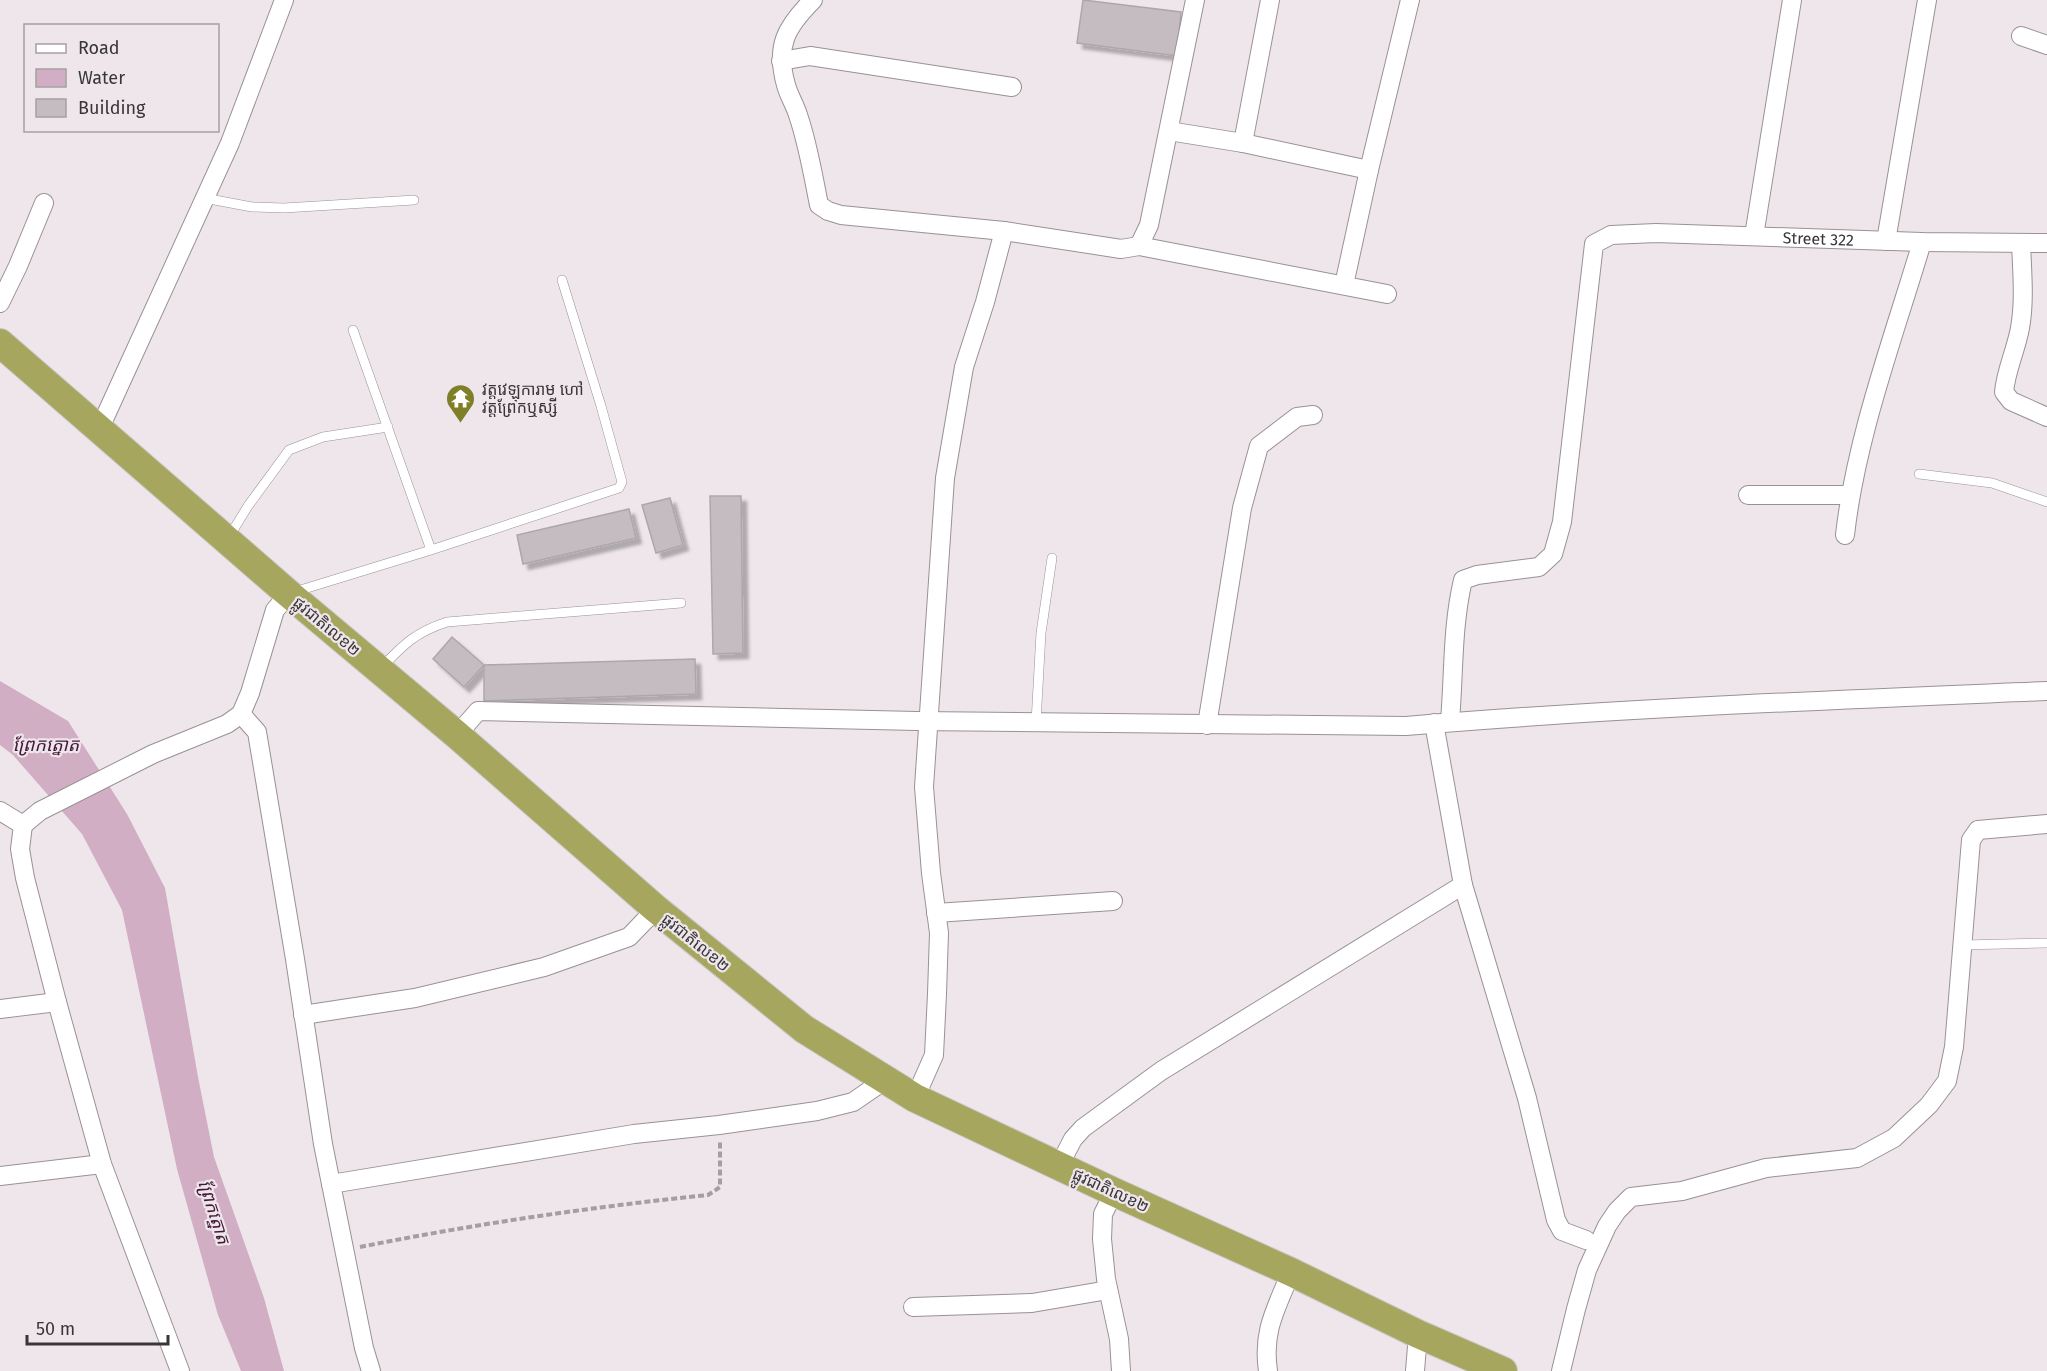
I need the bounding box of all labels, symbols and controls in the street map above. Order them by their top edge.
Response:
legend [24,24,219,132]
text: Road [78,37,120,59]
text: Water [78,67,125,89]
text: Building [78,97,146,119]
street label: Street 322 [1782,228,1854,250]
place label: វត្តវេឡុការាម ហៅ វត្តព្រែកឬស្សី [482,380,584,417]
temple icon: វត្តវេឡុការាម ហៅ វត្តព្រែកឬស្សី [445,382,477,424]
street label: ផ្លូវជាតិលេខ២ [286,593,364,664]
water label: ព្រែកត្នោត [13,734,81,756]
street label: ផ្លូវជាតិលេខ២ [655,909,734,979]
street label: ផ្លូវជាតិលេខ២ [1068,1165,1152,1221]
water label: ព្រែកត្នោត [193,1177,235,1249]
scale bar [27,1308,168,1346]
text: 50 m [36,1318,75,1340]

